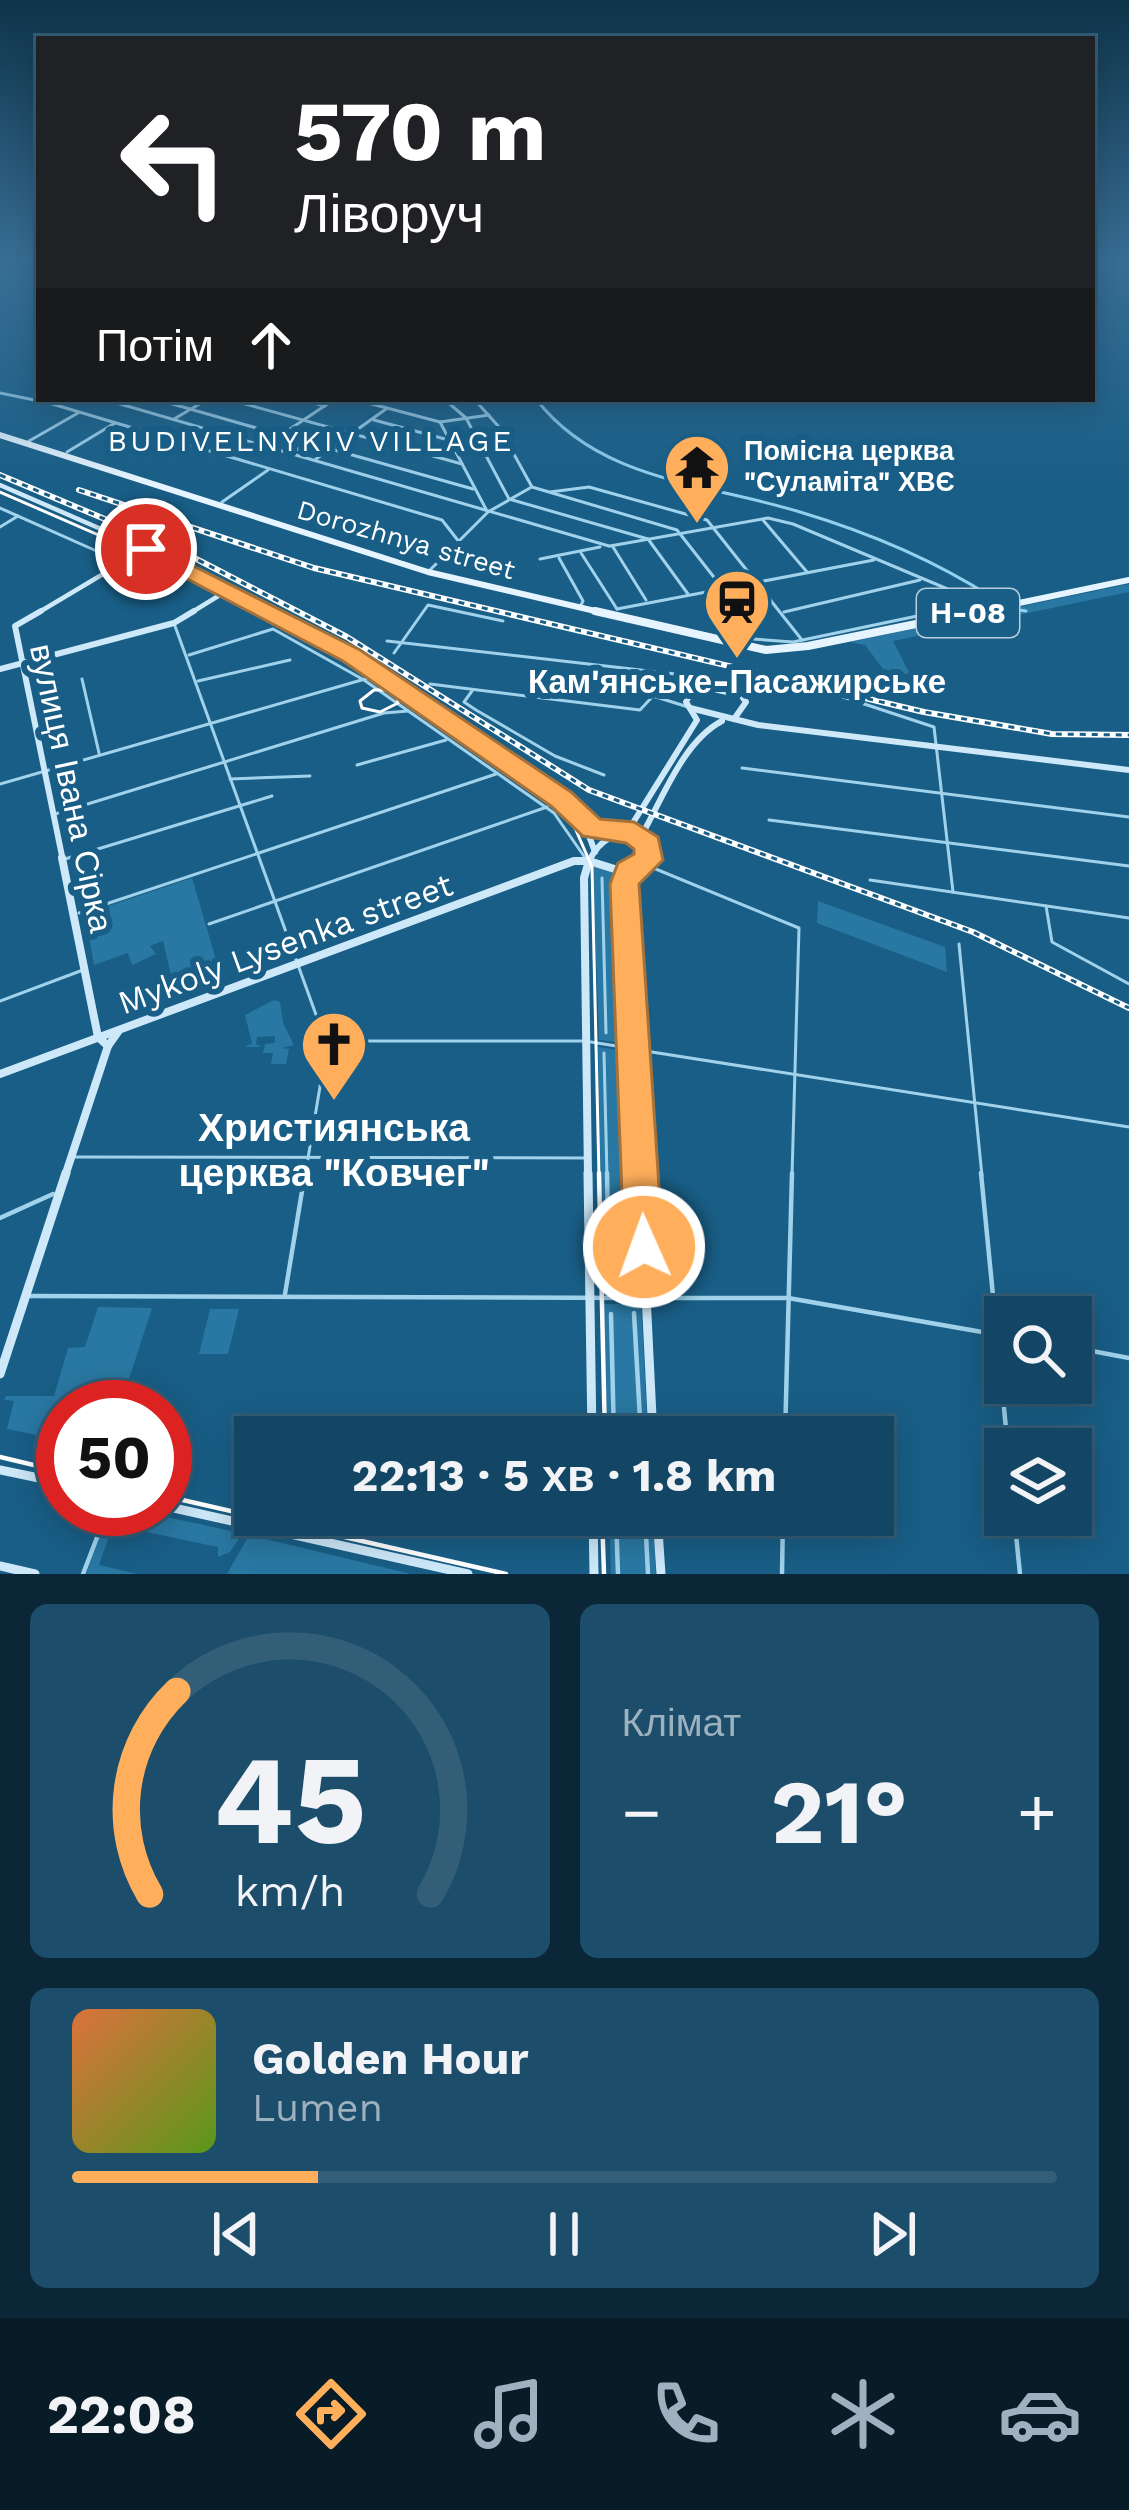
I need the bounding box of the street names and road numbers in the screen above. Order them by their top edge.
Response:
street label: Dorozhnya street [293,494,519,586]
road number: Н-08 [917,589,1019,637]
street label: вулиця Івана Сірка [22,640,121,936]
street label: Mykoly Lysenka street [113,865,458,1022]

